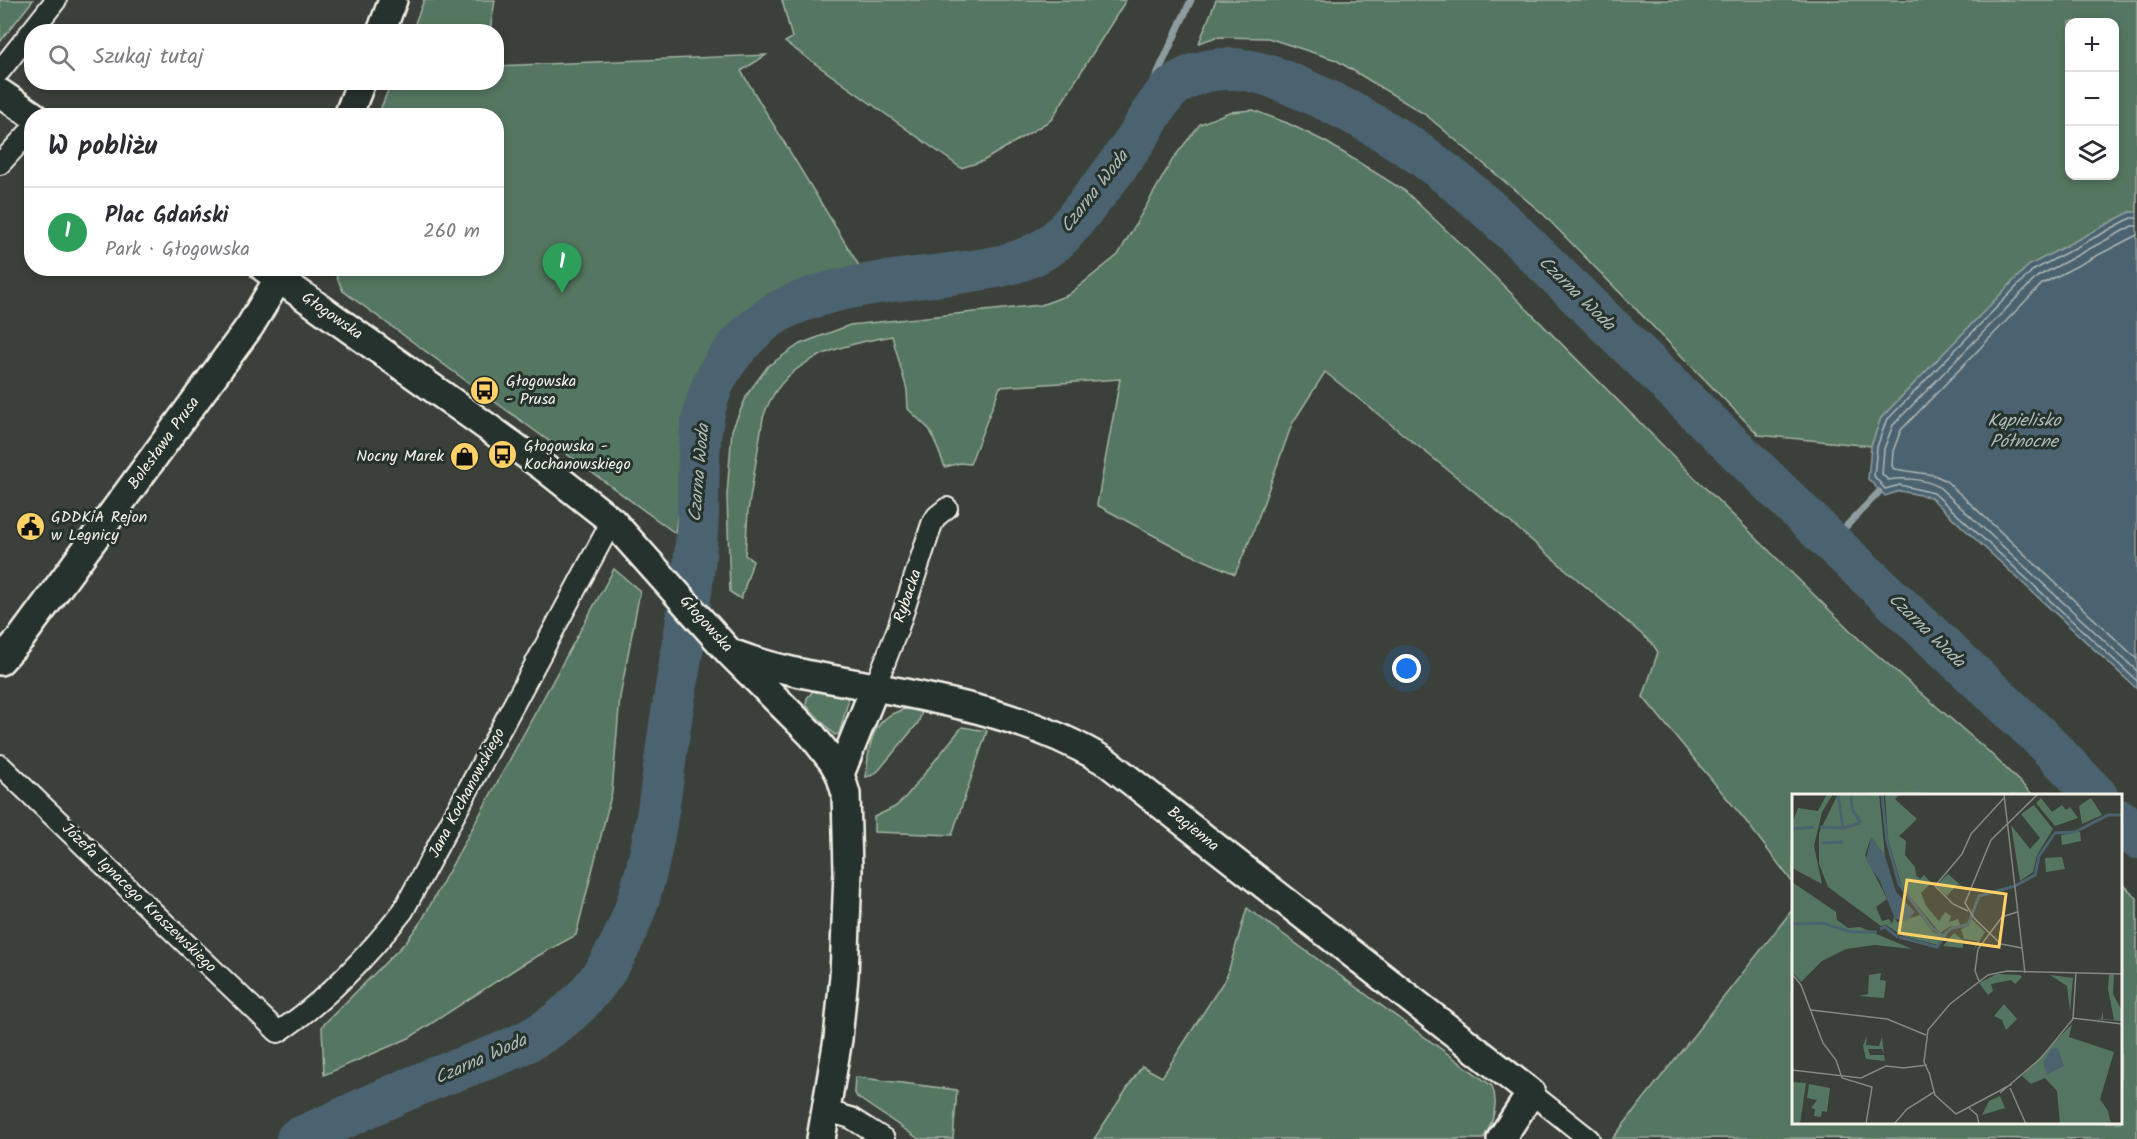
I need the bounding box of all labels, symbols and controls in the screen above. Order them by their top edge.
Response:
map controls [2065,18,2119,180]
button: + [2065,18,2119,72]
search box [24,24,504,90]
text: Szukaj tutaj [93,40,204,75]
icon: search [45,41,78,74]
button: − [2065,72,2119,126]
text: W pobliżu [48,126,157,168]
button: layers [2065,126,2119,180]
water label: Czarna Woda [1053,143,1138,240]
text: Plac Gdański [105,199,229,234]
text: 1 [64,216,71,248]
text: 260 m [423,216,480,248]
text: Park · Głogowska [105,234,250,266]
pin: 1 [542,244,582,293]
water label: Czarna Woda [1531,250,1622,340]
street label: Głogowska [296,286,368,346]
place label: Głogowska - Prusa [506,369,576,412]
bus stop icon: Głogowska - Prusa [469,374,501,406]
street label: Bolesława Prusa [122,391,206,495]
water label: Kąpielisko Północne [1987,407,2062,457]
water label: Czarna Woda [681,421,719,523]
place label: Głogowska - Kochanowskiego [524,434,631,477]
bus stop icon: Głogowska - Kochanowskiego [487,439,519,471]
shop icon: Nocny Marek [449,440,481,472]
place label: Nocny Marek [356,444,444,469]
place label: GDDKiA Rejon w Legnicy [51,505,147,548]
public building icon: GDDKiA Rejon w Legnicy [14,510,46,542]
street label: Rybacka [887,566,929,626]
water label: Czarna Woda [1881,587,1972,677]
street label: Głogowska [673,590,739,658]
your location [1392,654,1421,683]
street label: Jana Kochanowskiego [422,724,512,862]
inset map [1792,794,2122,1124]
street label: Bagienna [1161,800,1225,858]
street label: Józefa Ignacego Kraszewskiego [56,817,222,979]
water label: Czarna Woda [430,1026,533,1093]

